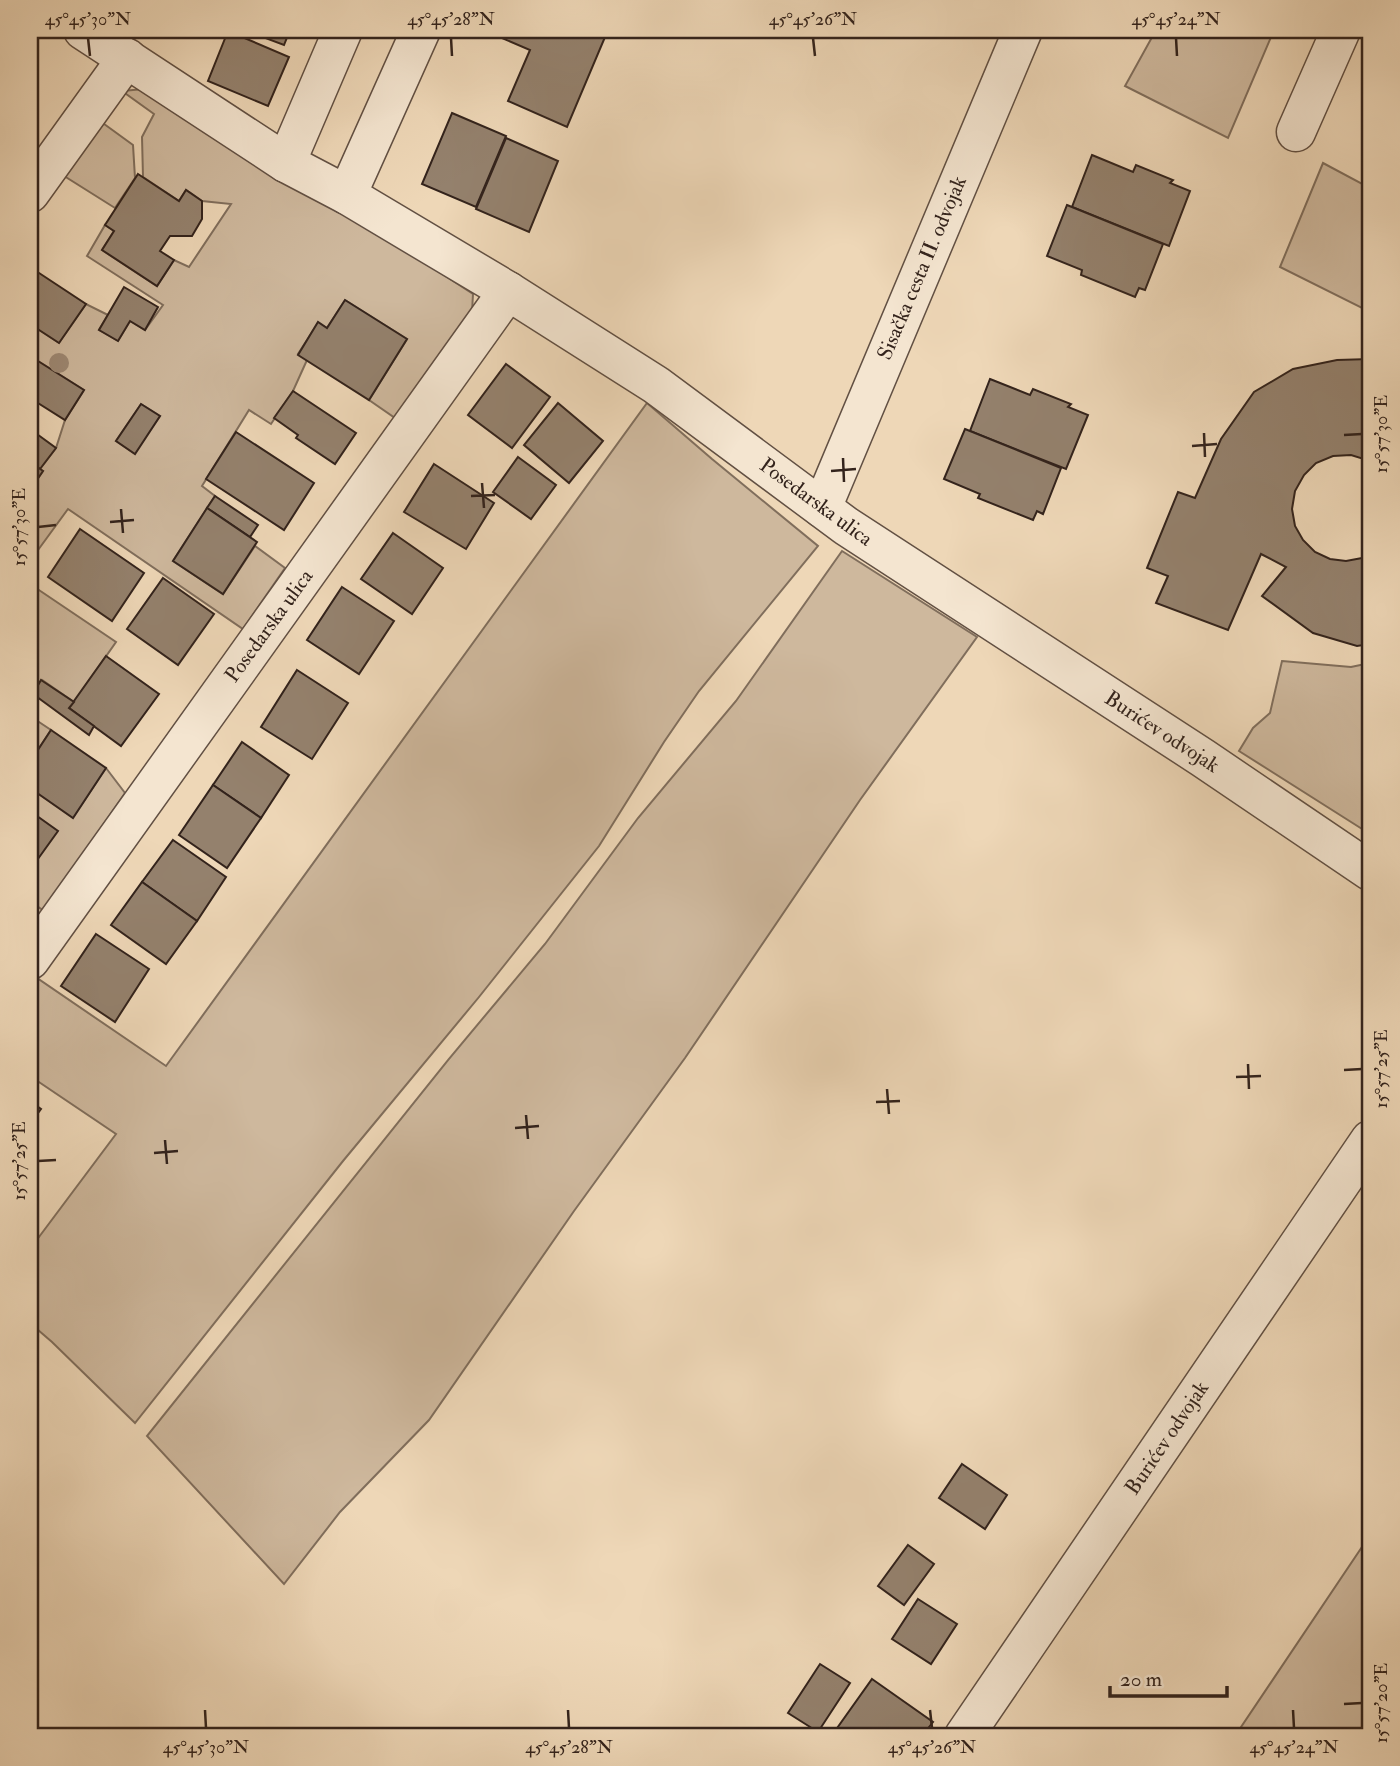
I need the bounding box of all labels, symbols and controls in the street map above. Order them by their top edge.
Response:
text: 45°45'30"N [45,8,131,31]
text: 45°45'28"N [407,8,495,31]
text: 45°45'26"N [769,8,857,31]
text: 45°45'24"N [1132,8,1221,31]
street label: Sisačka cesta II. odvojak [871,172,973,364]
text: 15°57'30"E [1370,395,1393,473]
street label: Posedarska ulica [754,452,878,552]
text: 15°57'30"E [8,488,31,566]
street label: Posedarska ulica [219,564,319,688]
street label: Burićev odvojak [1099,685,1225,779]
text: 15°57'25"E [1370,1029,1393,1109]
text: 15°57'25"E [8,1121,31,1201]
street label: Burićev odvojak [1119,1376,1215,1500]
scale bar [1110,1654,1227,1698]
text: 15°57'20"E [1370,1663,1393,1743]
text: 20 m [1120,1666,1162,1693]
text: 45°45'30"N [163,1736,249,1759]
text: 45°45'28"N [525,1736,613,1759]
text: 45°45'26"N [888,1736,976,1759]
text: 45°45'24"N [1250,1736,1339,1759]

